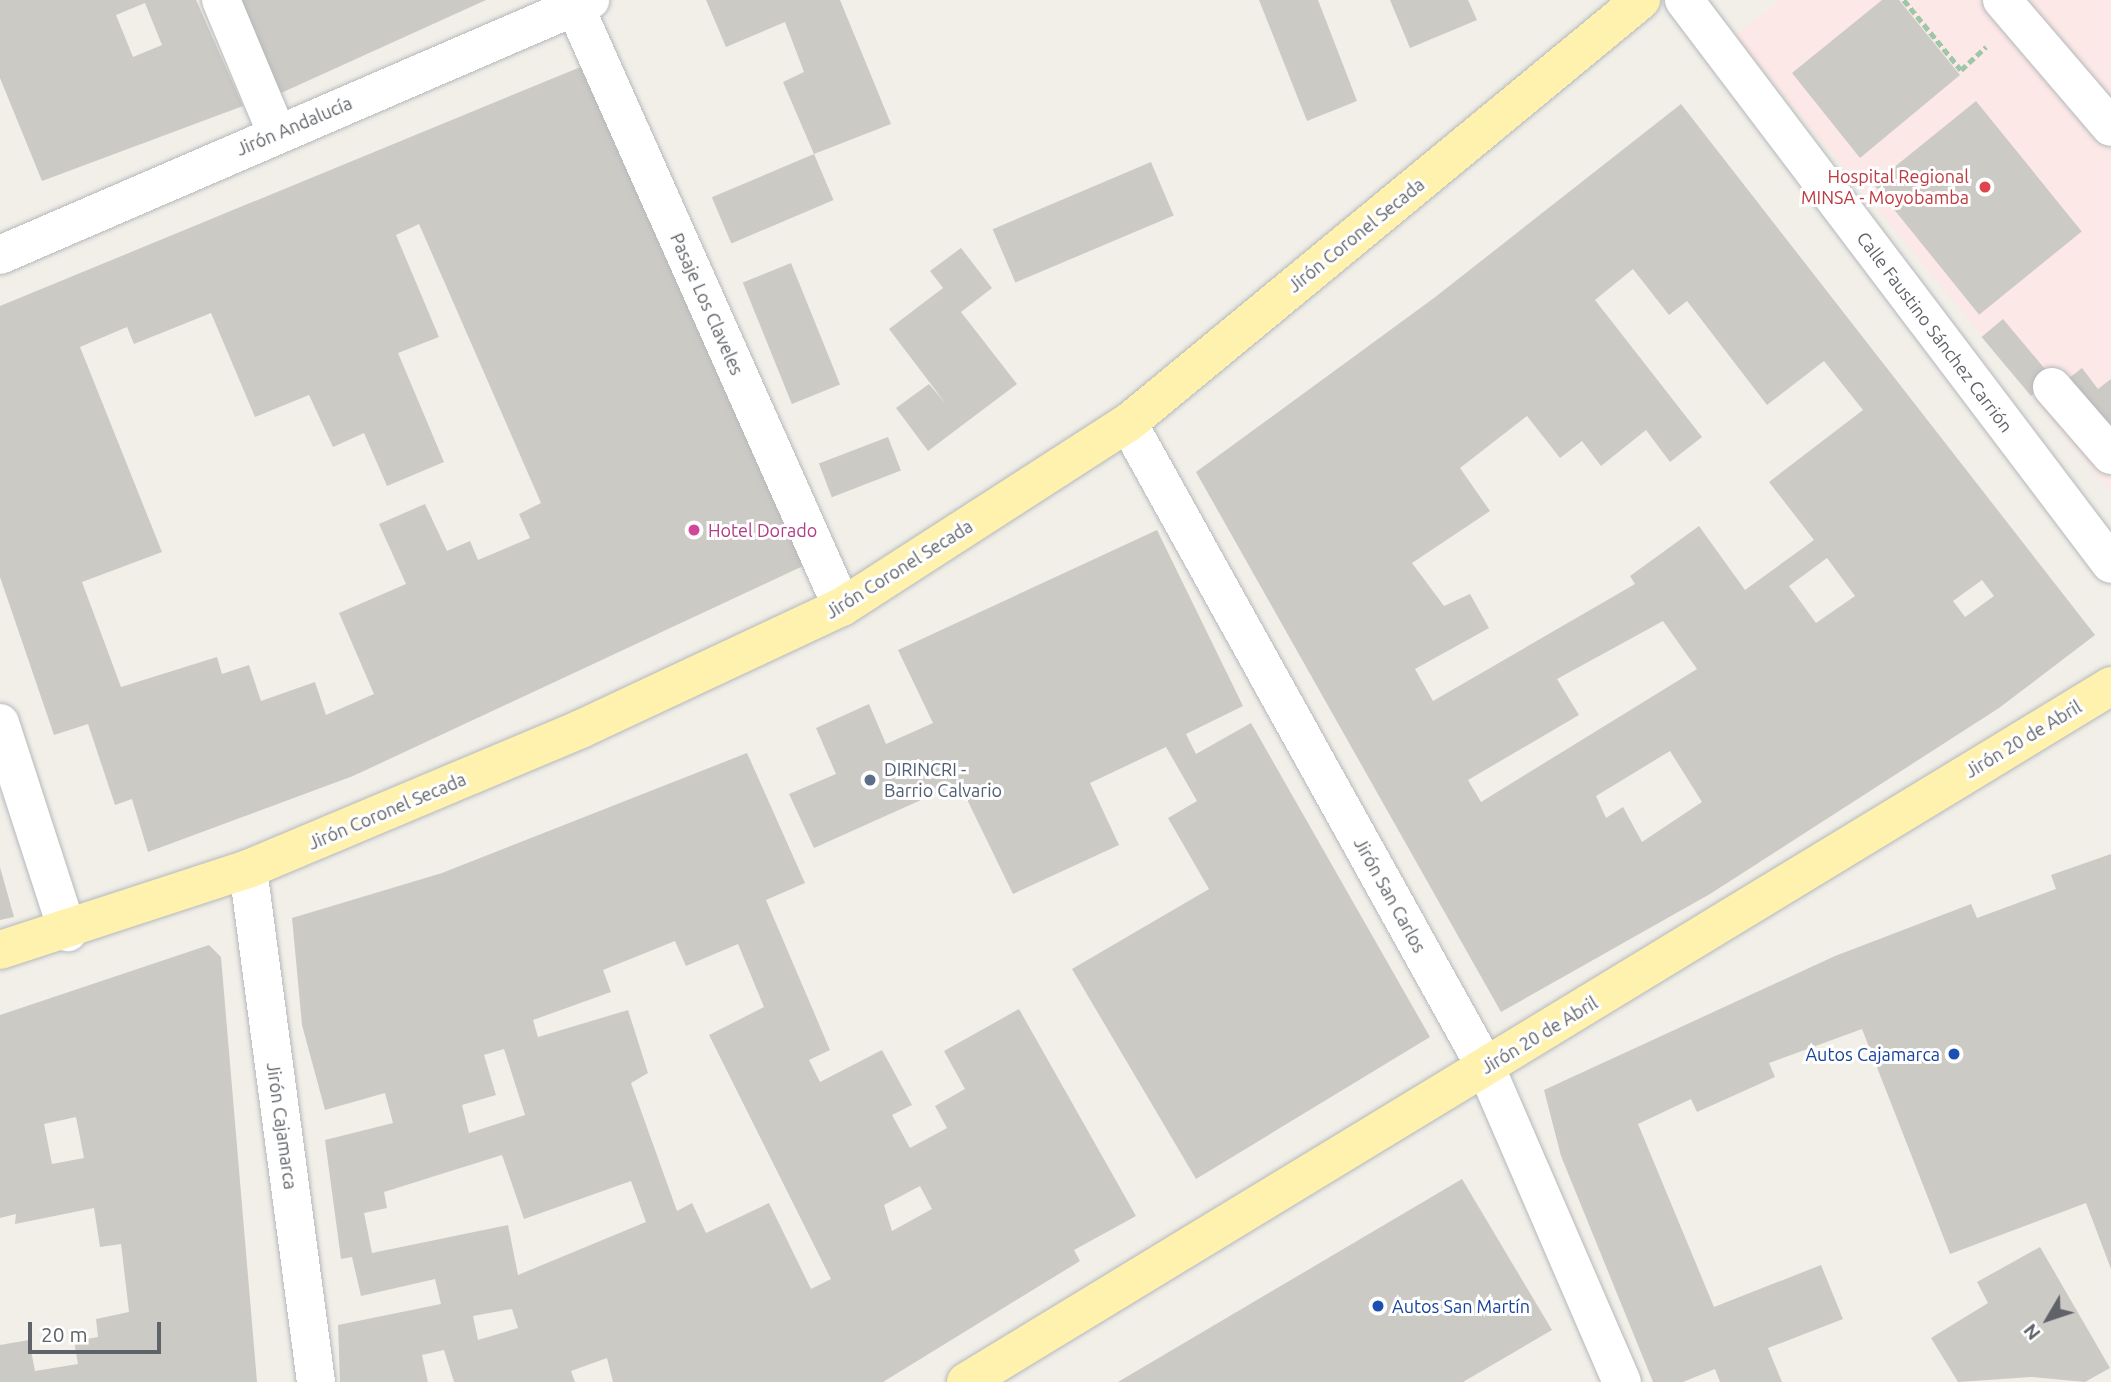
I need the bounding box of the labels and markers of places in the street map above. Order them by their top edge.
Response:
place label: Hospital Regional MINSA - Moyobamba [1801,166,1969,208]
marker: Hospital Regional MINSA - Moyobamba [1975,177,1995,197]
place label: Hotel Dorado [708,519,817,541]
marker: Hotel Dorado [686,522,702,538]
place label: DIRINCRI - Barrio Calvario [884,759,1002,802]
marker: DIRINCRI - Barrio Calvario [862,772,878,788]
place label: Autos Cajamarca [1805,1043,1940,1065]
marker: Autos Cajamarca [1946,1046,1962,1062]
place label: Autos San Martín [1392,1295,1530,1317]
marker: Autos San Martín [1370,1298,1386,1314]

